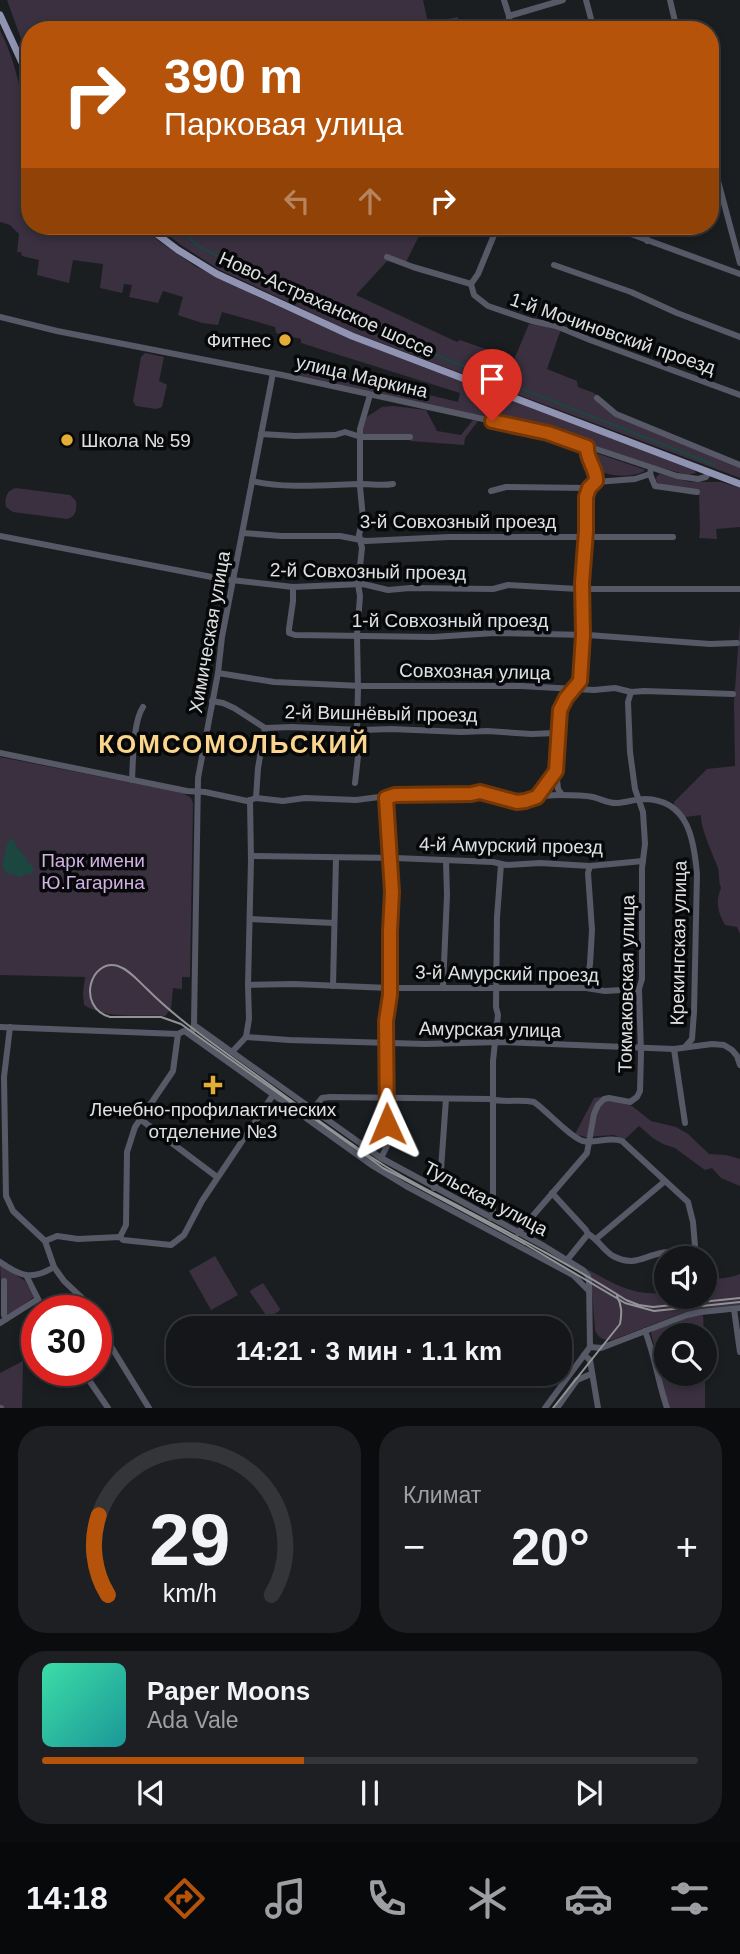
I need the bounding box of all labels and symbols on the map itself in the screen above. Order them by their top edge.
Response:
street label: Ново-Астраханское шоссе [216,247,438,361]
street label: 1-й Мочиновский проезд [507,288,718,379]
place label: Фитнес [207,330,271,351]
marker: Фитнес [277,332,293,348]
pin [462,349,522,421]
street label: улица Маркина [294,351,430,402]
place label: Школа № 59 [81,430,191,451]
marker: Школа № 59 [59,432,75,448]
street label: 3-й Совхозный проезд [360,511,556,532]
street label: Химическая улица [185,549,234,715]
street label: 2-й Совхозный проезд [270,559,466,584]
street label: 1-й Совхозный проезд [352,610,548,631]
street label: Совхозная улица [399,660,551,683]
street label: 2-й Вишнёвый проезд [284,701,478,726]
district label: КОМСОМОЛЬСКИЙ [98,729,370,759]
street label: 4-й Амурский проезд [419,833,603,858]
park label: Парк имени Ю.Гагарина [41,850,145,893]
street label: Крекингская улица [667,860,690,1026]
street label: Токмаковская улица [614,894,639,1073]
street label: 3-й Амурский проезд [415,961,599,986]
street label: Амурская улица [419,1018,562,1041]
marker: Лечебно-профилактических отделение №3 [203,1075,223,1095]
position arrow [350,1087,424,1161]
place label: Лечебно-профилактических отделение №3 [90,1099,337,1142]
street label: Тульская улица [420,1157,552,1240]
speed limit sign: 30 [21,1295,112,1386]

